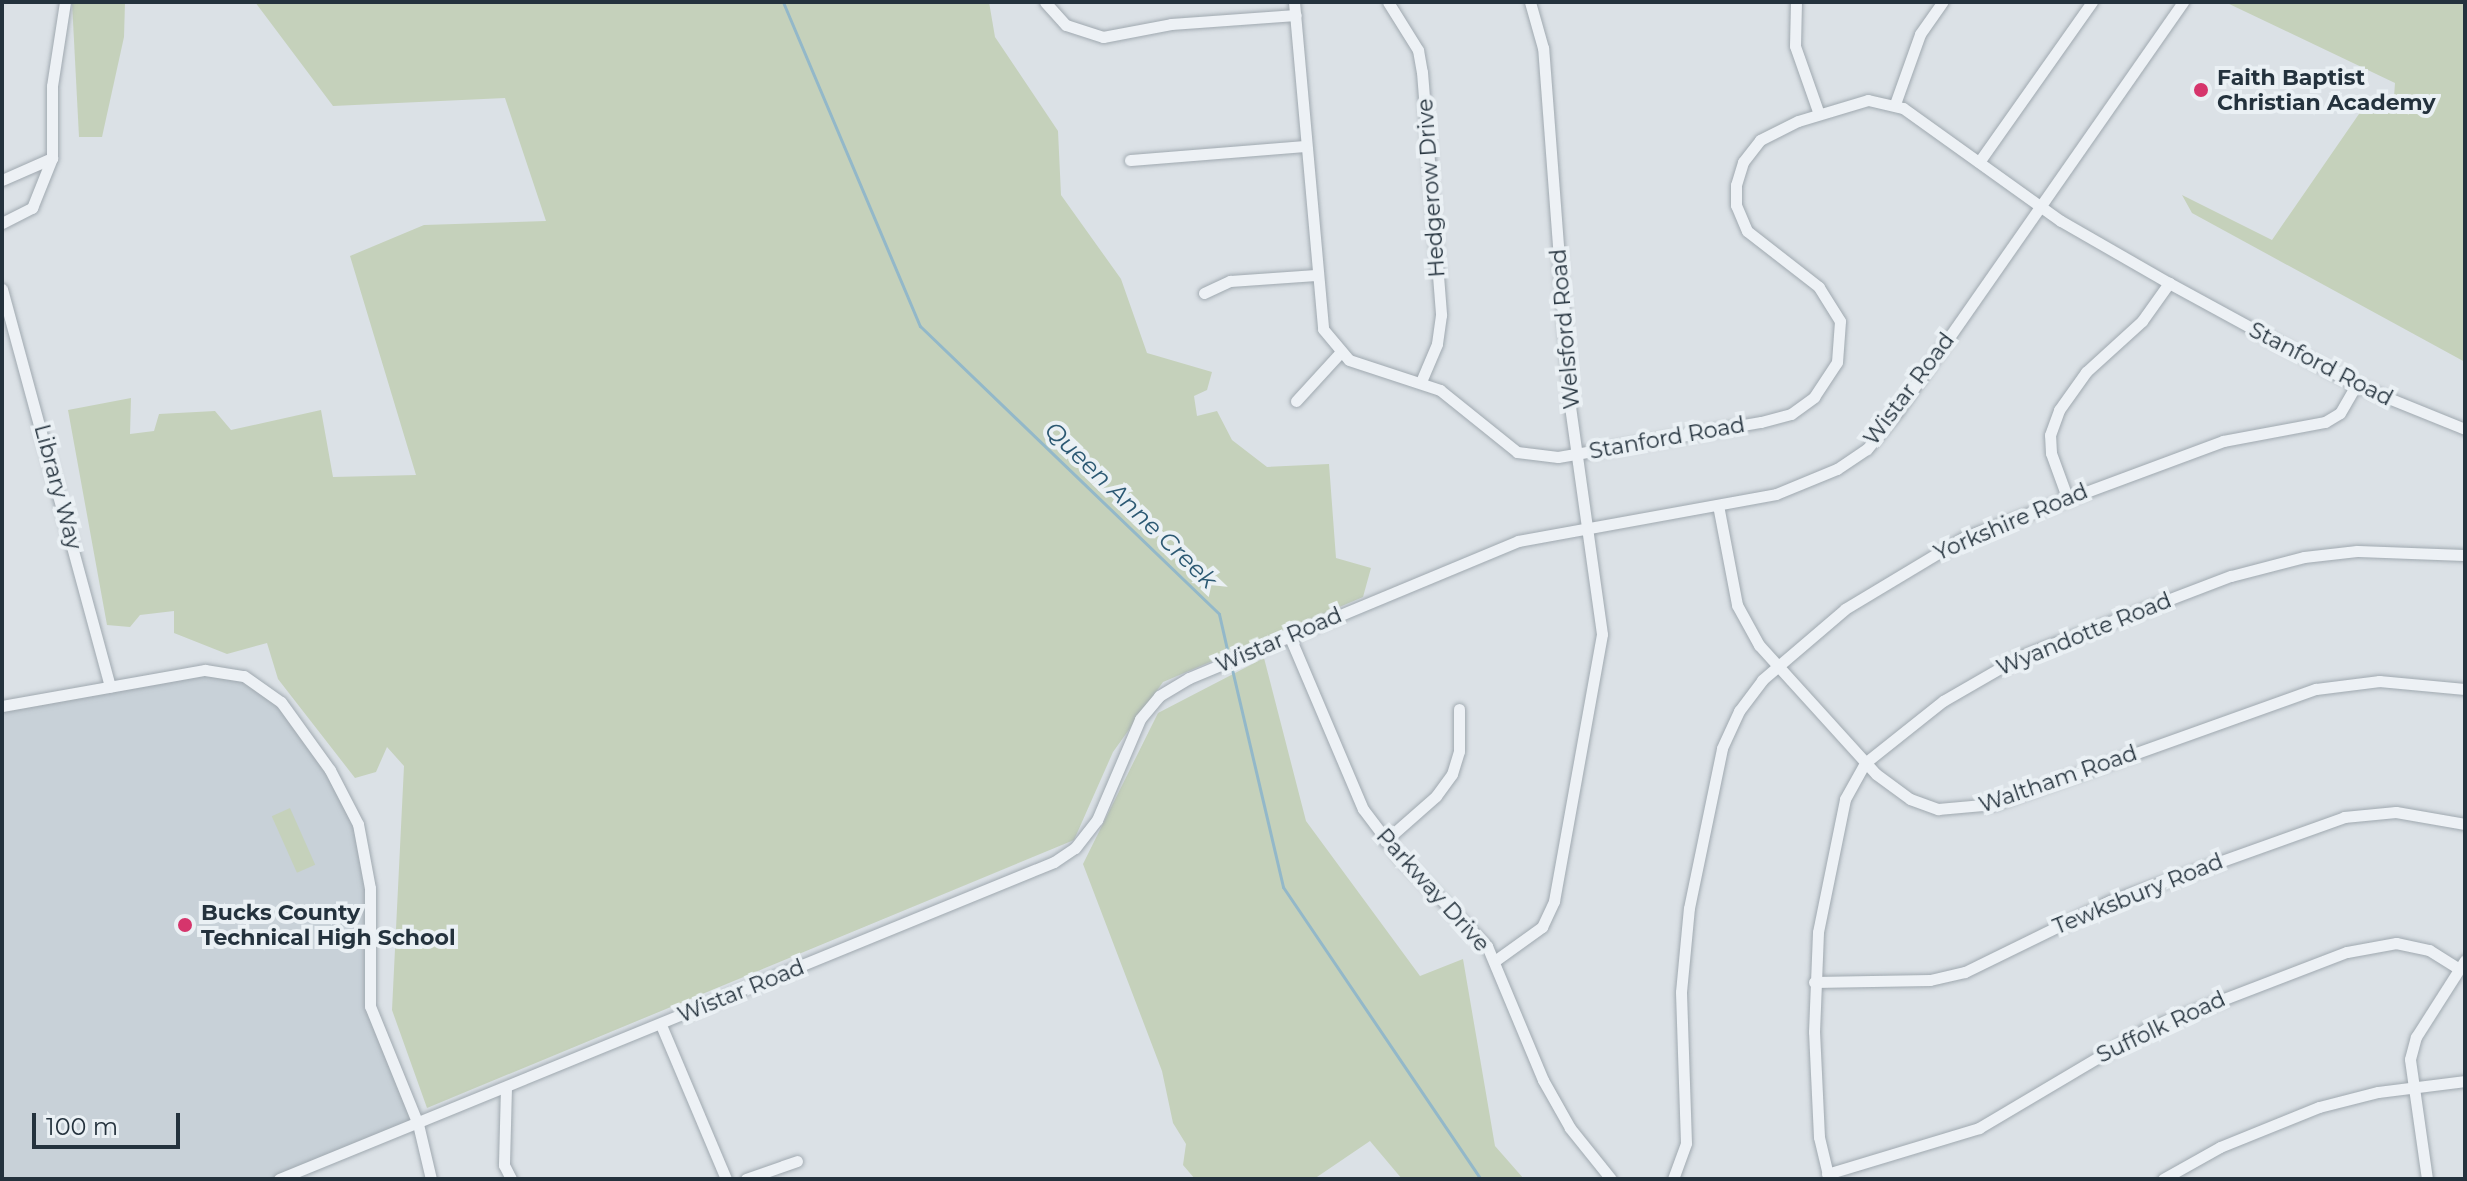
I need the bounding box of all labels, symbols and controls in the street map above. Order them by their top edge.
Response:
place label: Faith Baptist Christian Academy [2217,64,2436,116]
marker: Faith Baptist Christian Academy [2192,81,2210,99]
street label: Hedgerow Drive [1412,98,1450,278]
street label: Welsford Road [1545,248,1585,410]
street label: Stanford Road [2245,316,2397,412]
street label: Wistar Road [1858,327,1960,451]
street label: Stanford Road [1587,411,1747,465]
water label: Queen Anne Creek [1039,415,1223,595]
street label: Library Way [29,421,87,553]
street label: Yorkshire Road [1930,478,2092,566]
street label: Wyandotte Road [1993,587,2175,681]
street label: Wistar Road [1212,602,1346,678]
street label: Waltham Road [1976,740,2140,818]
street label: Parkway Drive [1371,823,1495,957]
street label: Tewksbury Road [2049,848,2227,940]
place label: Bucks County Technical High School [201,899,456,950]
marker: Bucks County Technical High School [176,916,194,934]
street label: Wistar Road [674,954,808,1028]
street label: Suffolk Road [2092,986,2230,1068]
scale bar [36,1097,184,1147]
text: 100 m [46,1112,118,1141]

